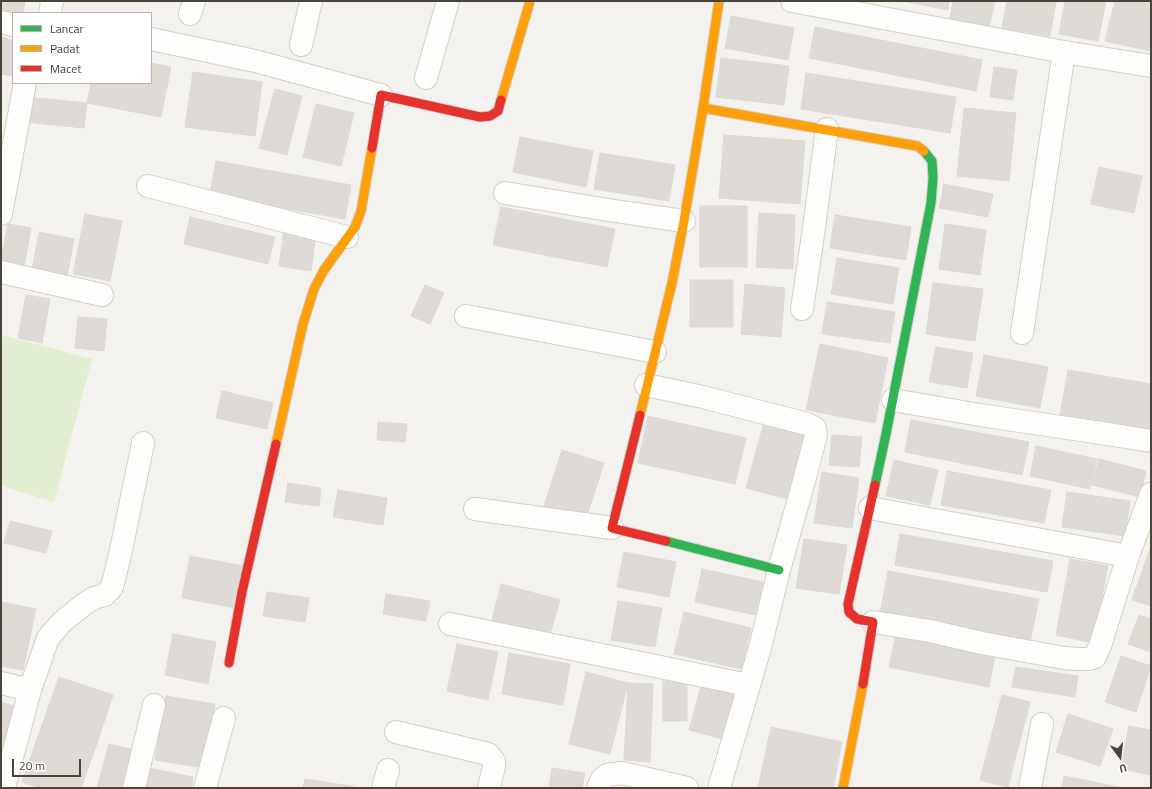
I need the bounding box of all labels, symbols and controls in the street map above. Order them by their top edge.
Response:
legend [12,12,152,84]
text: Lancar [50,19,84,38]
text: Padat [50,39,80,58]
text: Macet [50,59,82,78]
north arrow [1100,737,1140,777]
scale bar [14,751,83,777]
text: 20 m [19,756,45,775]
text: U [1118,760,1129,777]

